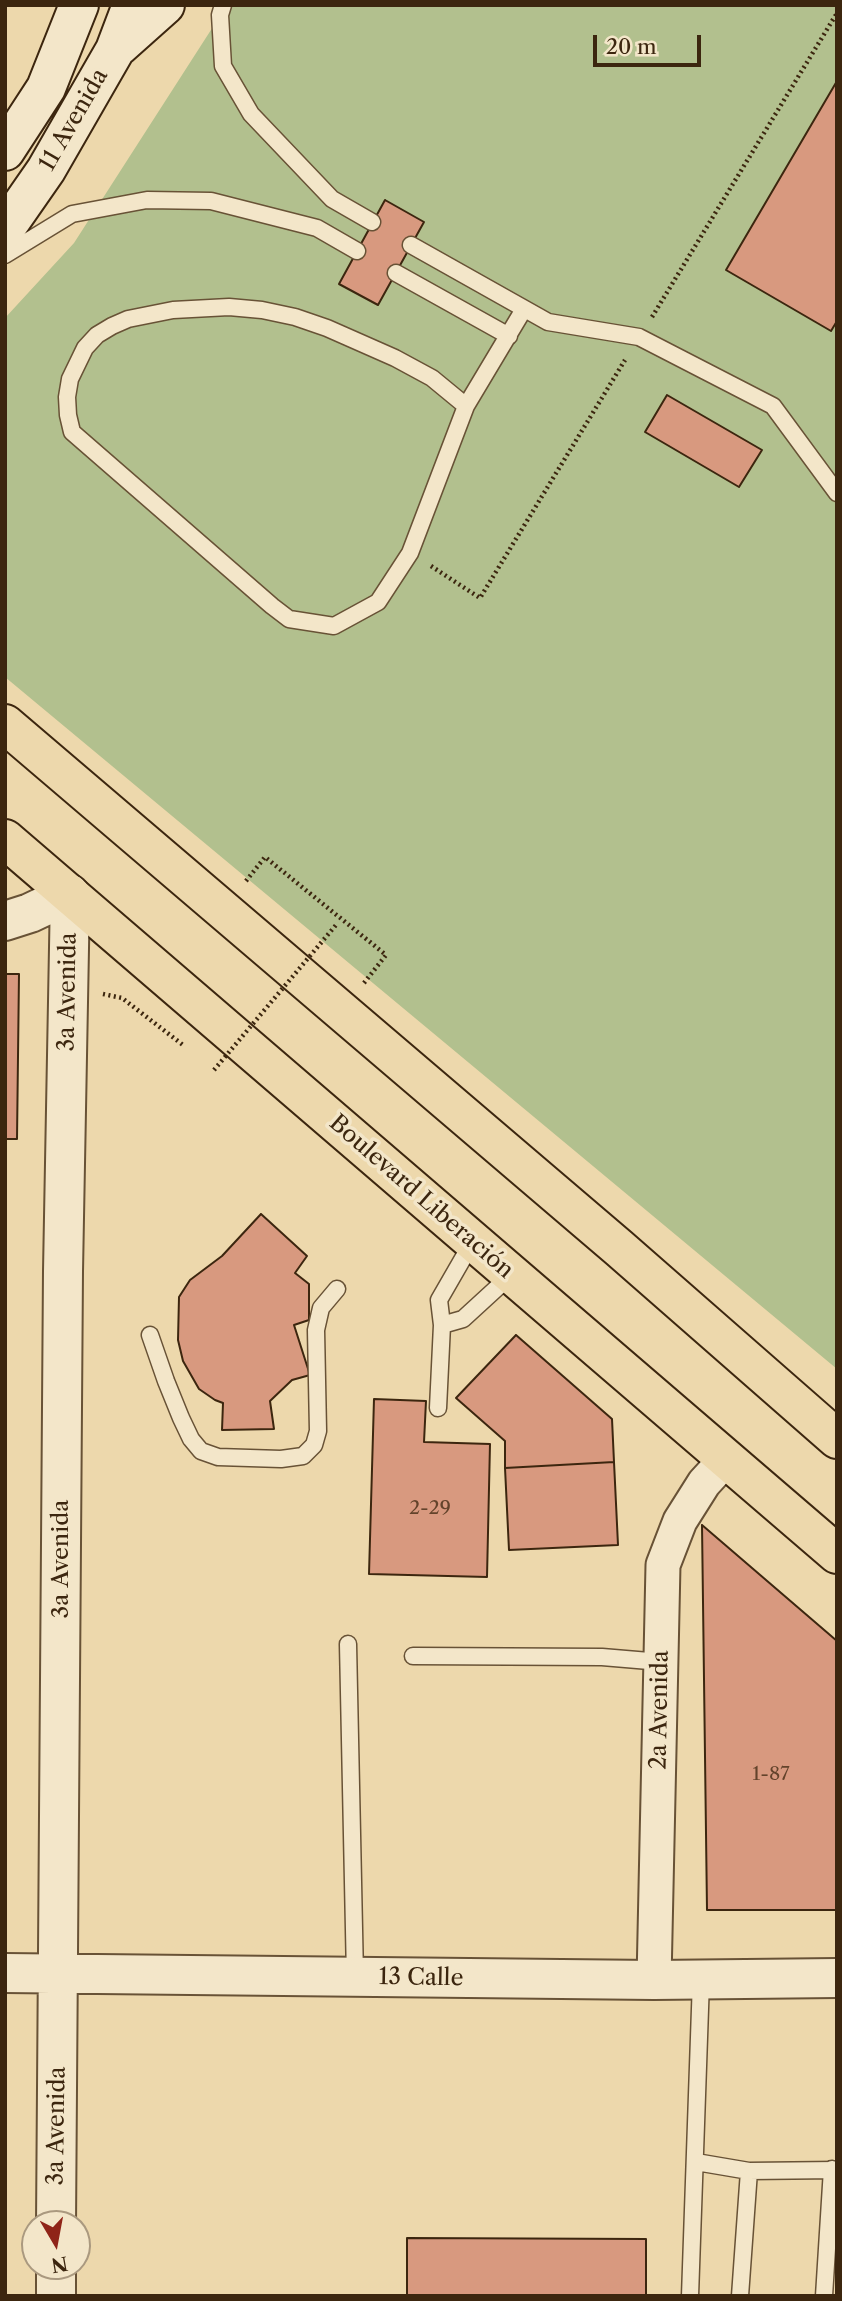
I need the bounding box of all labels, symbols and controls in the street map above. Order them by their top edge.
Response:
scale bar [597,21,706,65]
text: 20 m [606,34,657,59]
street label: 11 Avenida [34,64,114,176]
street label: 3a Avenida [53,932,83,1052]
street label: Boulevard Liberación [323,1109,519,1285]
house number: 2-29 [409,1498,451,1520]
street label: 3a Avenida [47,1500,75,1618]
street label: 2a Avenida [645,1650,675,1770]
house number: 1-87 [752,1764,790,1786]
street label: 13 Calle [378,1963,464,1993]
street label: 3a Avenida [42,2066,72,2186]
north arrow [21,2210,91,2280]
text: N [49,2251,70,2277]

